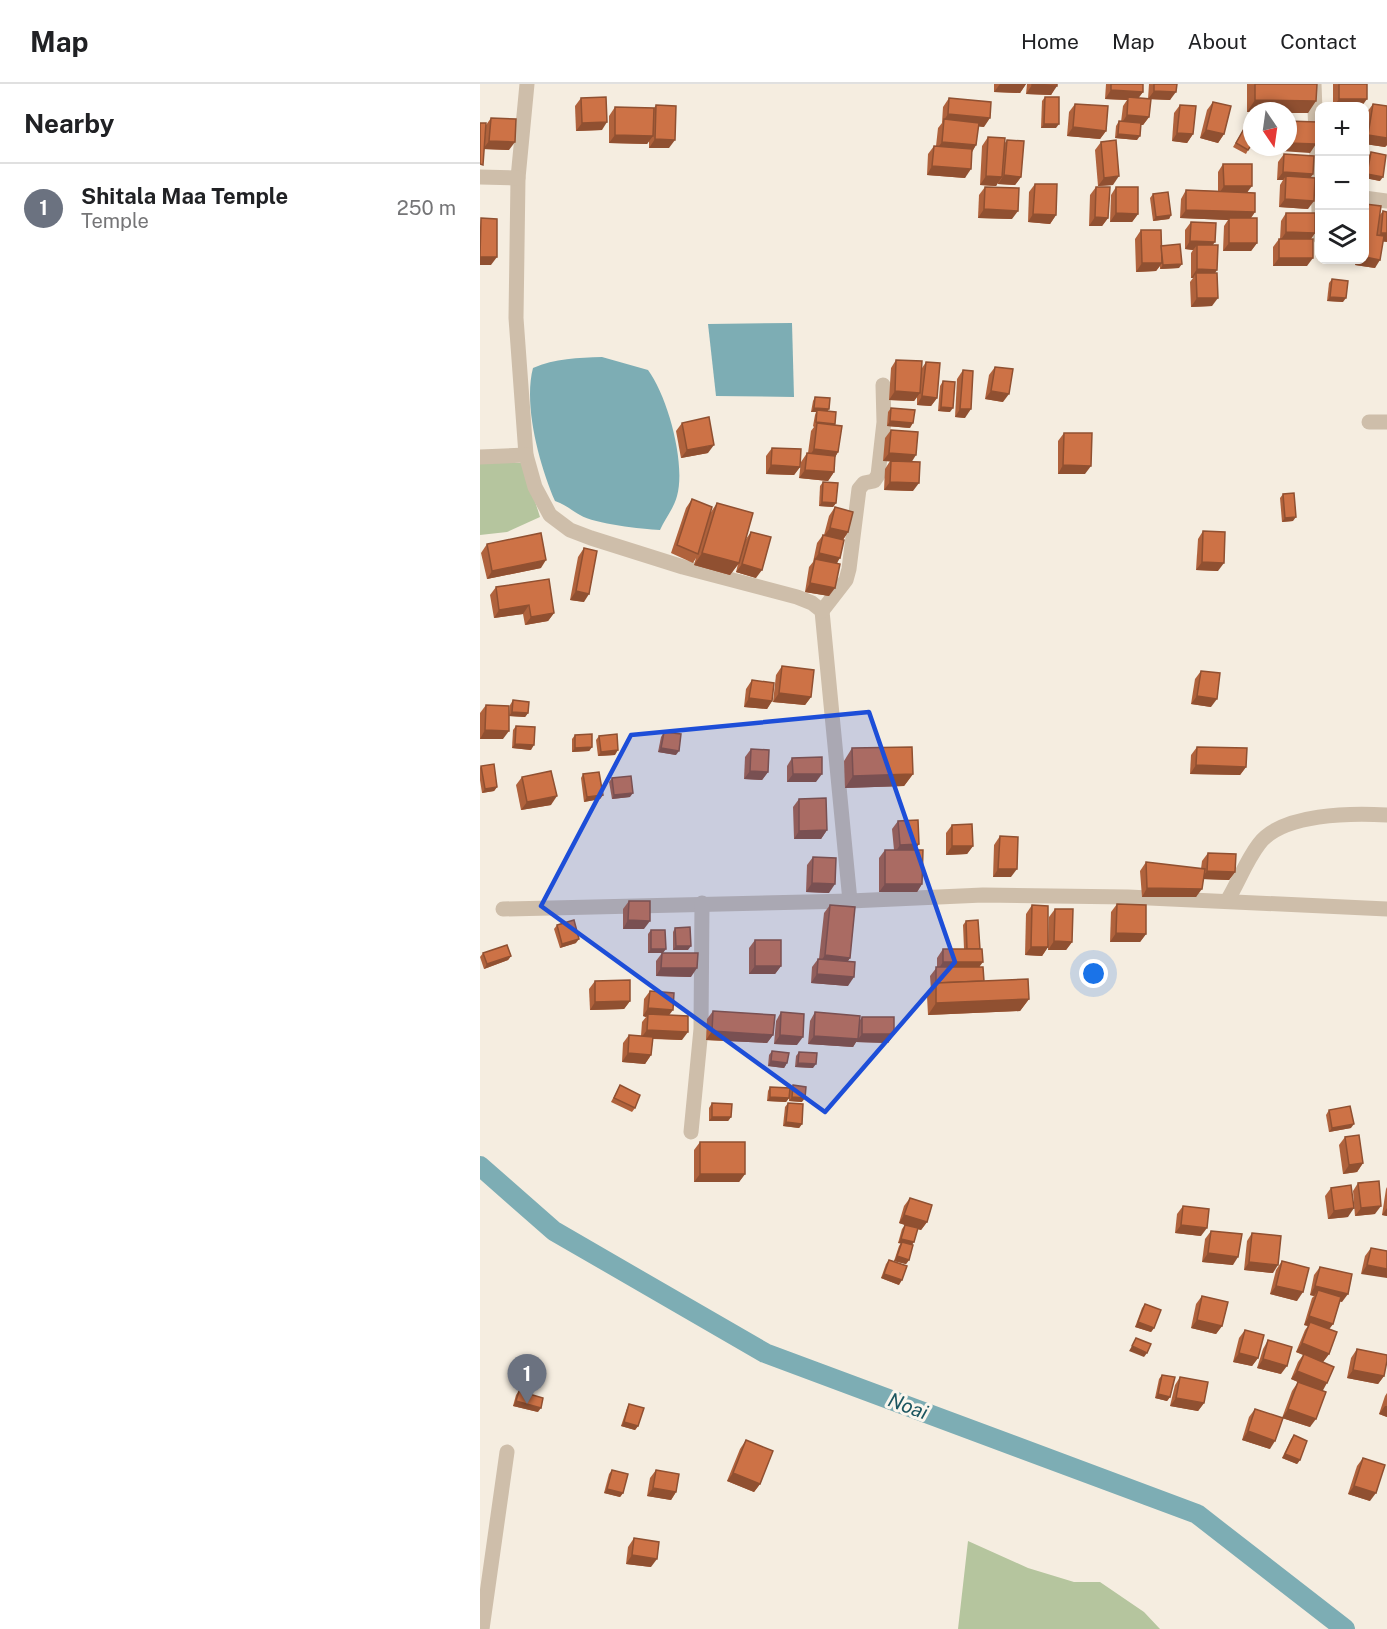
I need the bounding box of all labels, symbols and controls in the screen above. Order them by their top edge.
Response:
text: Map [30,25,89,58]
text: Home [1021,29,1079,54]
text: Map [1112,29,1155,54]
text: About [1188,29,1247,54]
text: Contact [1280,29,1357,54]
north arrow [1243,102,1297,156]
map controls [1315,102,1369,264]
button: + [1315,102,1369,156]
text: Nearby [24,108,114,139]
button: − [1315,156,1369,210]
text: Shitala Maa Temple [81,183,288,209]
text: 1 [39,196,48,220]
text: 250 m [397,196,456,220]
text: Temple [81,209,149,233]
button: layers [1315,210,1369,264]
your location [1079,959,1108,988]
pin: 1 [508,1354,546,1404]
water label: Noai [885,1387,931,1425]

